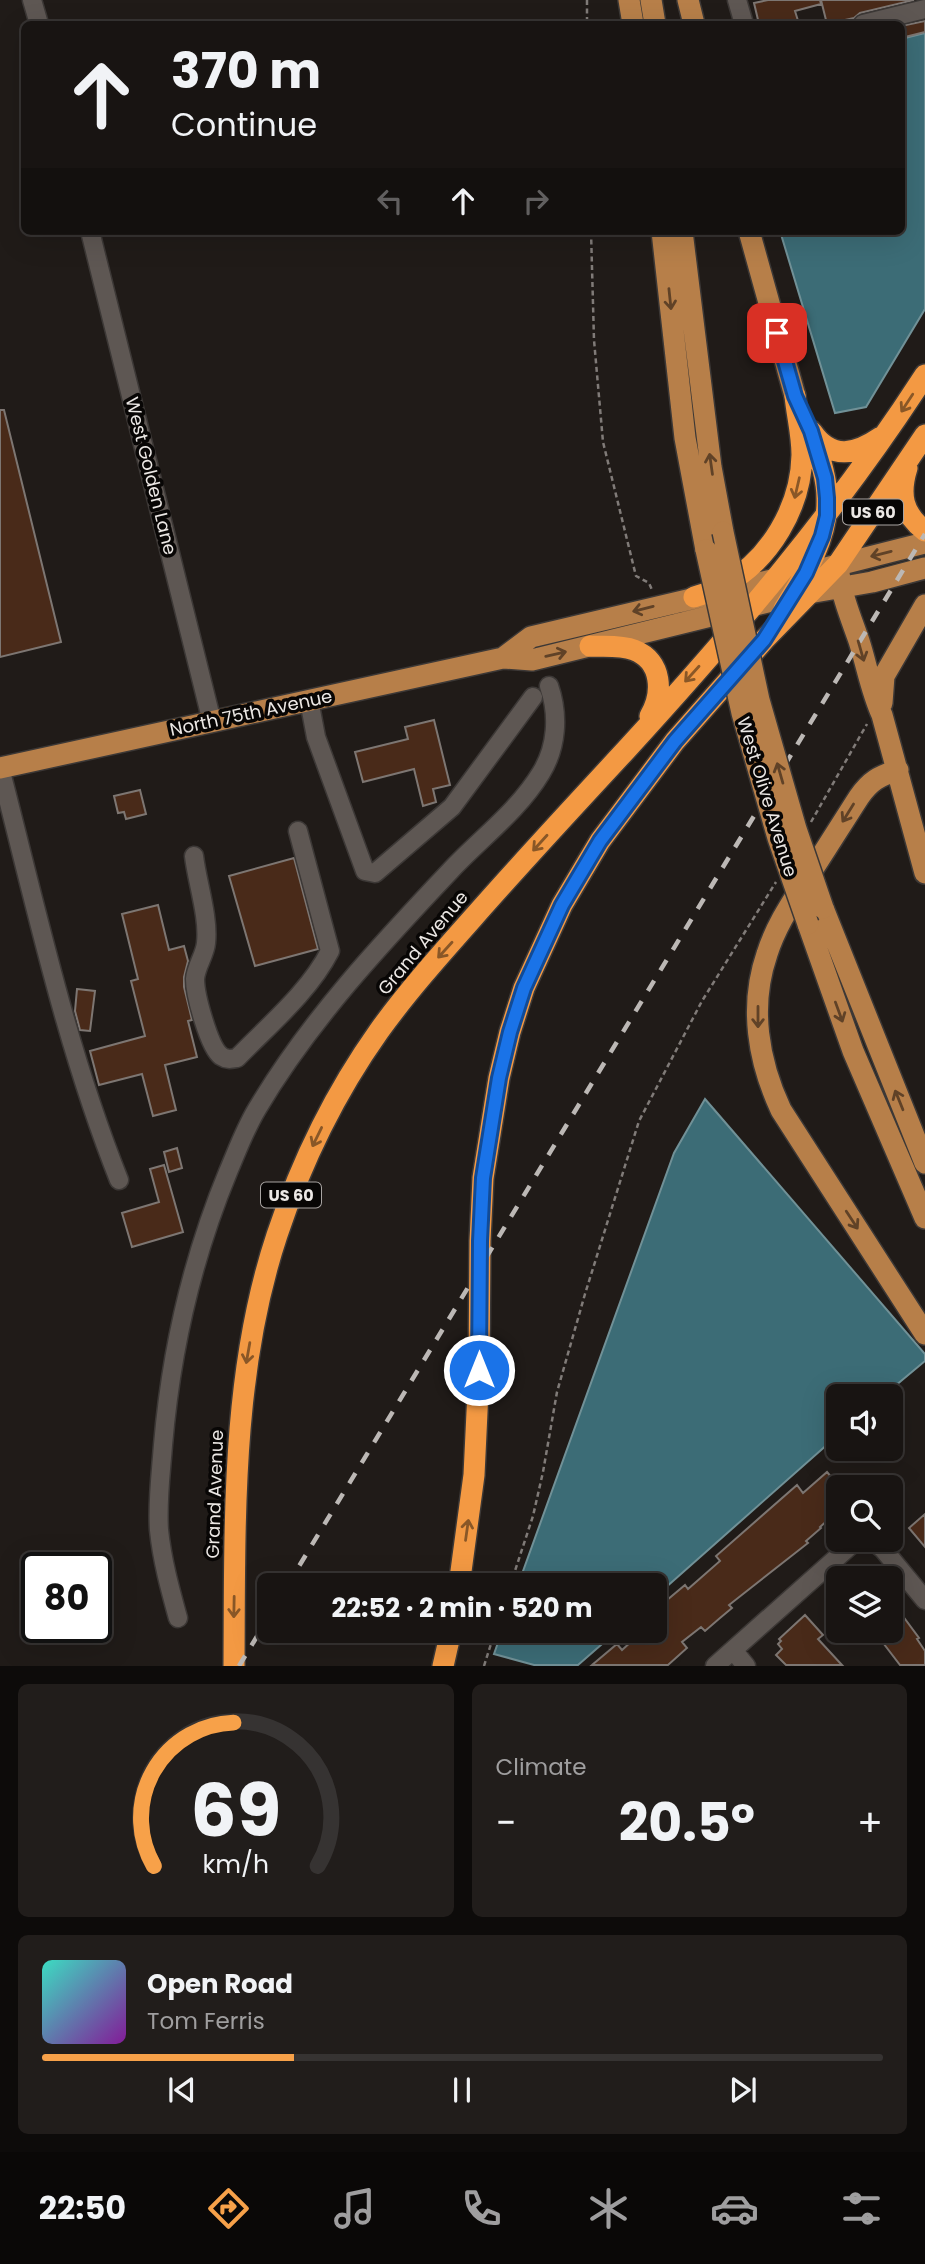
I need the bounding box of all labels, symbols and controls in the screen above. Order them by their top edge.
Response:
text: 370 m [171,37,321,105]
icon: ahead [56,49,147,140]
text: Continue [171,102,317,147]
icon: left [371,182,409,220]
icon: ahead [444,182,482,220]
icon: right [517,182,555,220]
one-way arrow [664,287,677,310]
pin [747,303,807,363]
icon: arrive [758,314,796,352]
one-way arrow [900,393,914,412]
street label: West Golden Lane [120,394,183,557]
one-way arrow [704,454,717,476]
one-way arrow [789,476,803,499]
road number: US 60 [843,499,903,524]
one-way arrow [870,548,893,561]
one-way arrow [632,603,655,617]
one-way arrow [855,639,868,661]
one-way arrow [544,647,567,661]
one-way arrow [684,665,701,682]
street label: North 75th Avenue [167,683,334,742]
street label: West Olive Avenue [731,714,804,880]
one-way arrow [772,762,785,784]
one-way arrow [841,803,856,822]
one-way arrow [532,834,549,851]
street label: Grand Avenue [372,885,474,1000]
one-way arrow [437,941,453,959]
one-way arrow [834,1000,846,1022]
one-way arrow [751,1006,765,1029]
one-way arrow [892,1089,905,1111]
one-way arrow [309,1126,323,1147]
road number: US 60 [261,1182,321,1208]
one-way arrow [846,1209,860,1229]
position arrow [442,1333,516,1407]
one-way arrow [241,1341,254,1364]
map controls [826,1384,903,1643]
button: sound [826,1384,903,1461]
street label: Grand Avenue [200,1429,229,1559]
button: search [826,1475,903,1552]
one-way arrow [461,1519,474,1542]
speed limit sign: 80 [21,1552,112,1643]
button: layers [826,1566,903,1643]
text: 22:52 · 2 min · 520 m [331,1590,593,1626]
one-way arrow [228,1595,241,1618]
text: Climate [496,1751,586,1783]
text: 69 [190,1761,281,1862]
text: 20.5° [619,1786,755,1859]
text: − [496,1796,516,1849]
text: + [857,1796,883,1849]
text: km/h [202,1847,269,1882]
text: Open Road [147,1966,293,2002]
text: Tom Ferris [147,2005,265,2037]
icon: previous [163,2071,201,2109]
icon: pause [443,2071,481,2109]
icon: next [724,2071,762,2109]
icon: directions [204,2184,253,2233]
icon: music [330,2184,379,2233]
icon: phone [457,2184,506,2233]
icon: climate [584,2184,633,2233]
icon: car [710,2184,759,2233]
icon: filters [837,2184,886,2233]
text: 22:50 [39,2185,126,2230]

